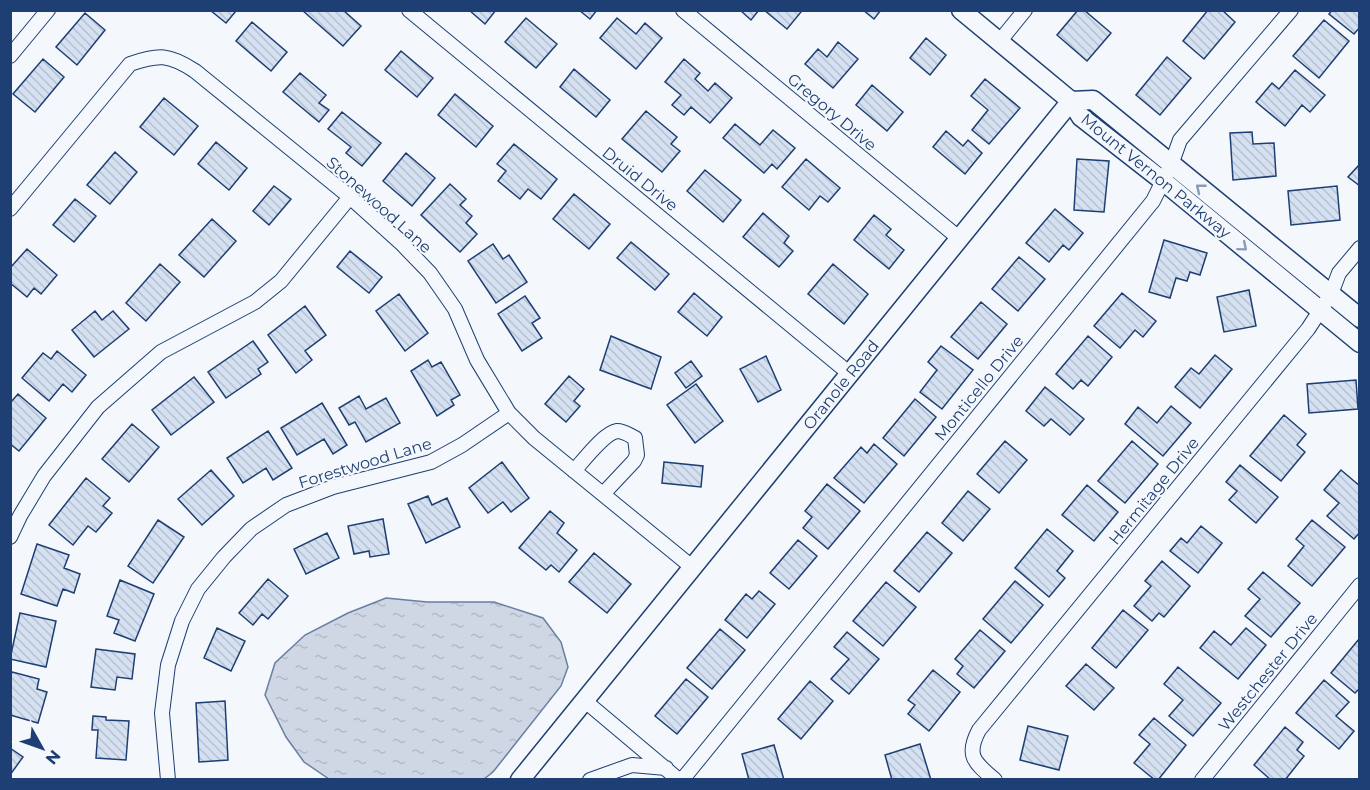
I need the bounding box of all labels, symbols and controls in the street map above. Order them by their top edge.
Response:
street label: Gregory Drive [784,69,880,155]
street label: Mount Vernon Parkway [1077,110,1235,243]
street label: Druid Drive [598,143,682,215]
street label: Stonewood Lane [323,153,435,257]
one-way arrow [1196,185,1207,196]
one-way arrow [1236,239,1247,250]
street label: Monticello Drive [931,331,1027,445]
street label: Oranole Road [799,336,883,434]
street label: Forestwood Lane [296,434,434,492]
street label: Hermitage Drive [1105,434,1203,548]
street label: Westchester Drive [1215,609,1321,735]
north arrow [12,718,72,778]
text: N [42,746,65,768]

